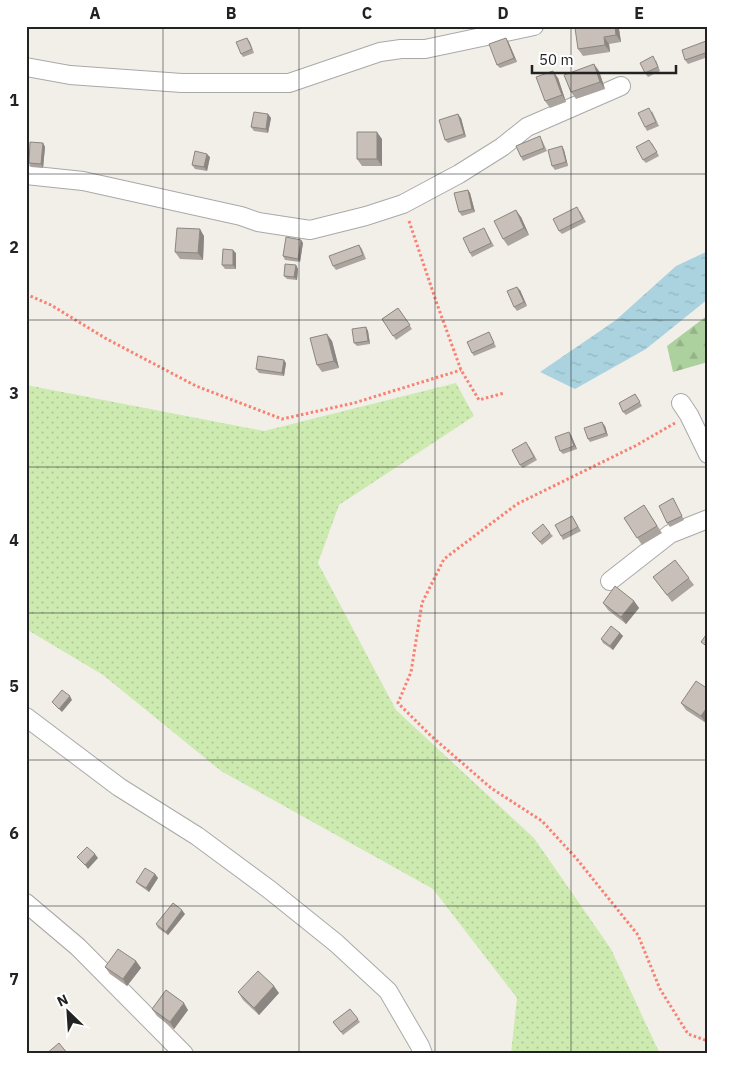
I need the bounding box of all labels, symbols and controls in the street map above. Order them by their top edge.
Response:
text: A [90,3,101,23]
text: B [226,3,237,23]
text: C [362,3,372,23]
text: D [497,3,509,23]
text: E [634,3,644,23]
scale bar [532,42,675,74]
text: 50 m [539,50,574,69]
text: 1 [9,90,19,110]
text: 2 [9,237,19,257]
text: 3 [9,383,19,403]
text: 4 [9,530,19,550]
text: 5 [9,676,19,696]
text: 6 [9,823,19,843]
text: 7 [9,969,19,989]
north arrow [42,988,92,1038]
text: N [54,990,71,1011]

